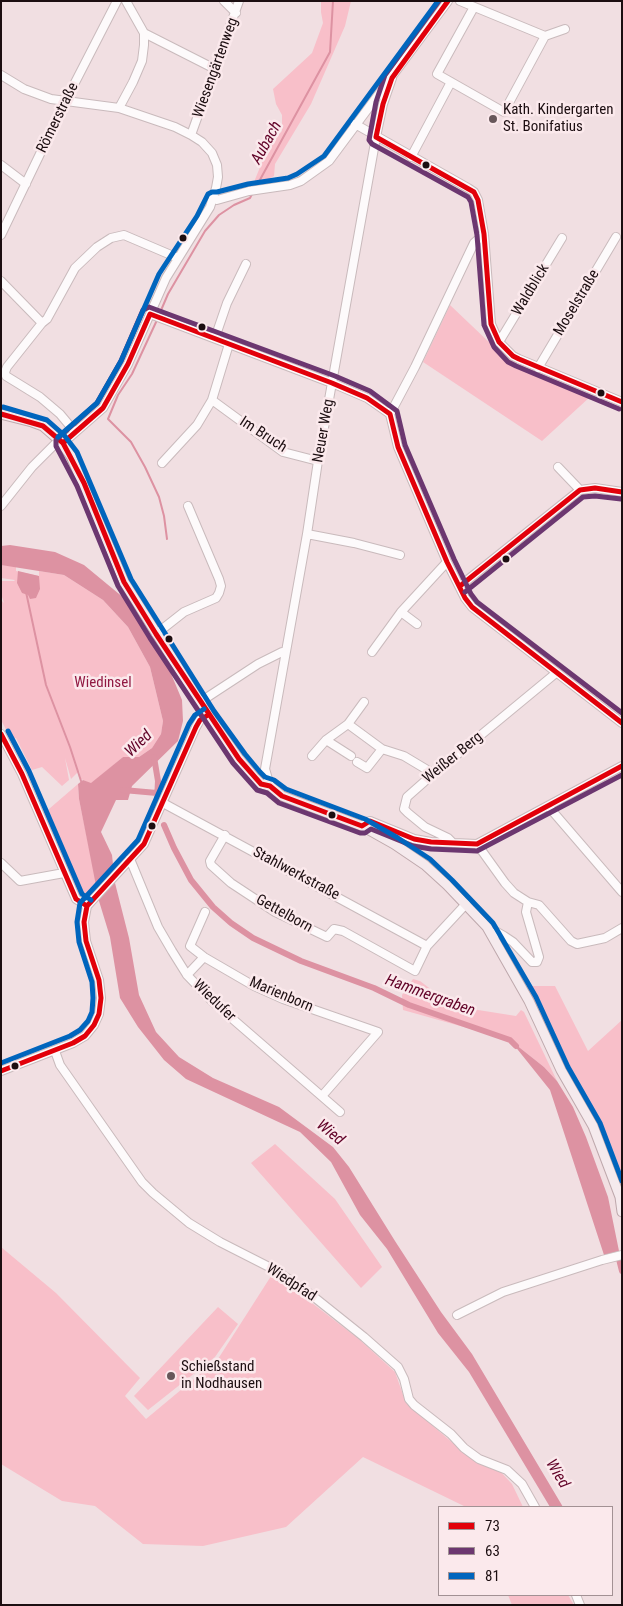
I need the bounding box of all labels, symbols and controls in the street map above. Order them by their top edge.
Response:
street label: Wiesengärtenweg [190,15,242,121]
street label: Römerstraße [33,80,83,156]
place label: Kath. Kindergarten St. Bonifatius [503,101,613,136]
marker: Kath. Kindergarten St. Bonifatius [487,113,499,125]
water label: Aubach [247,118,287,168]
unlabelled marker [421,160,431,170]
unlabelled marker [178,233,188,243]
street label: Waldblick [509,261,553,319]
street label: Moselstraße [550,267,604,339]
unlabelled marker [197,322,207,332]
unlabelled marker [596,388,606,398]
street label: Neuer Weg [310,398,338,464]
street label: Im Bruch [236,413,290,457]
unlabelled marker [501,554,511,564]
unlabelled marker [164,634,174,644]
park label: Wiedinsel [74,674,132,692]
water label: Wied [121,727,157,761]
street label: Weißer Berg [420,728,486,788]
unlabelled marker [327,810,337,820]
unlabelled marker [147,821,157,831]
street label: Stahlwerkstraße [249,844,343,904]
street label: Gettelborn [253,891,315,937]
water label: Hammergraben [382,971,478,1021]
street label: Marienborn [246,974,316,1016]
street label: Wiedufer [189,976,239,1026]
unlabelled marker [10,1061,20,1071]
water label: Wied [312,1116,348,1150]
street label: Wiedpfad [263,1260,319,1306]
place label: Schießstand in Nodhausen [181,1358,262,1393]
marker: Schießstand in Nodhausen [165,1370,177,1382]
water label: Wied [541,1456,573,1492]
legend [438,1506,613,1596]
text: 73 [485,1517,500,1535]
text: 63 [485,1542,500,1560]
text: 81 [485,1567,500,1585]

